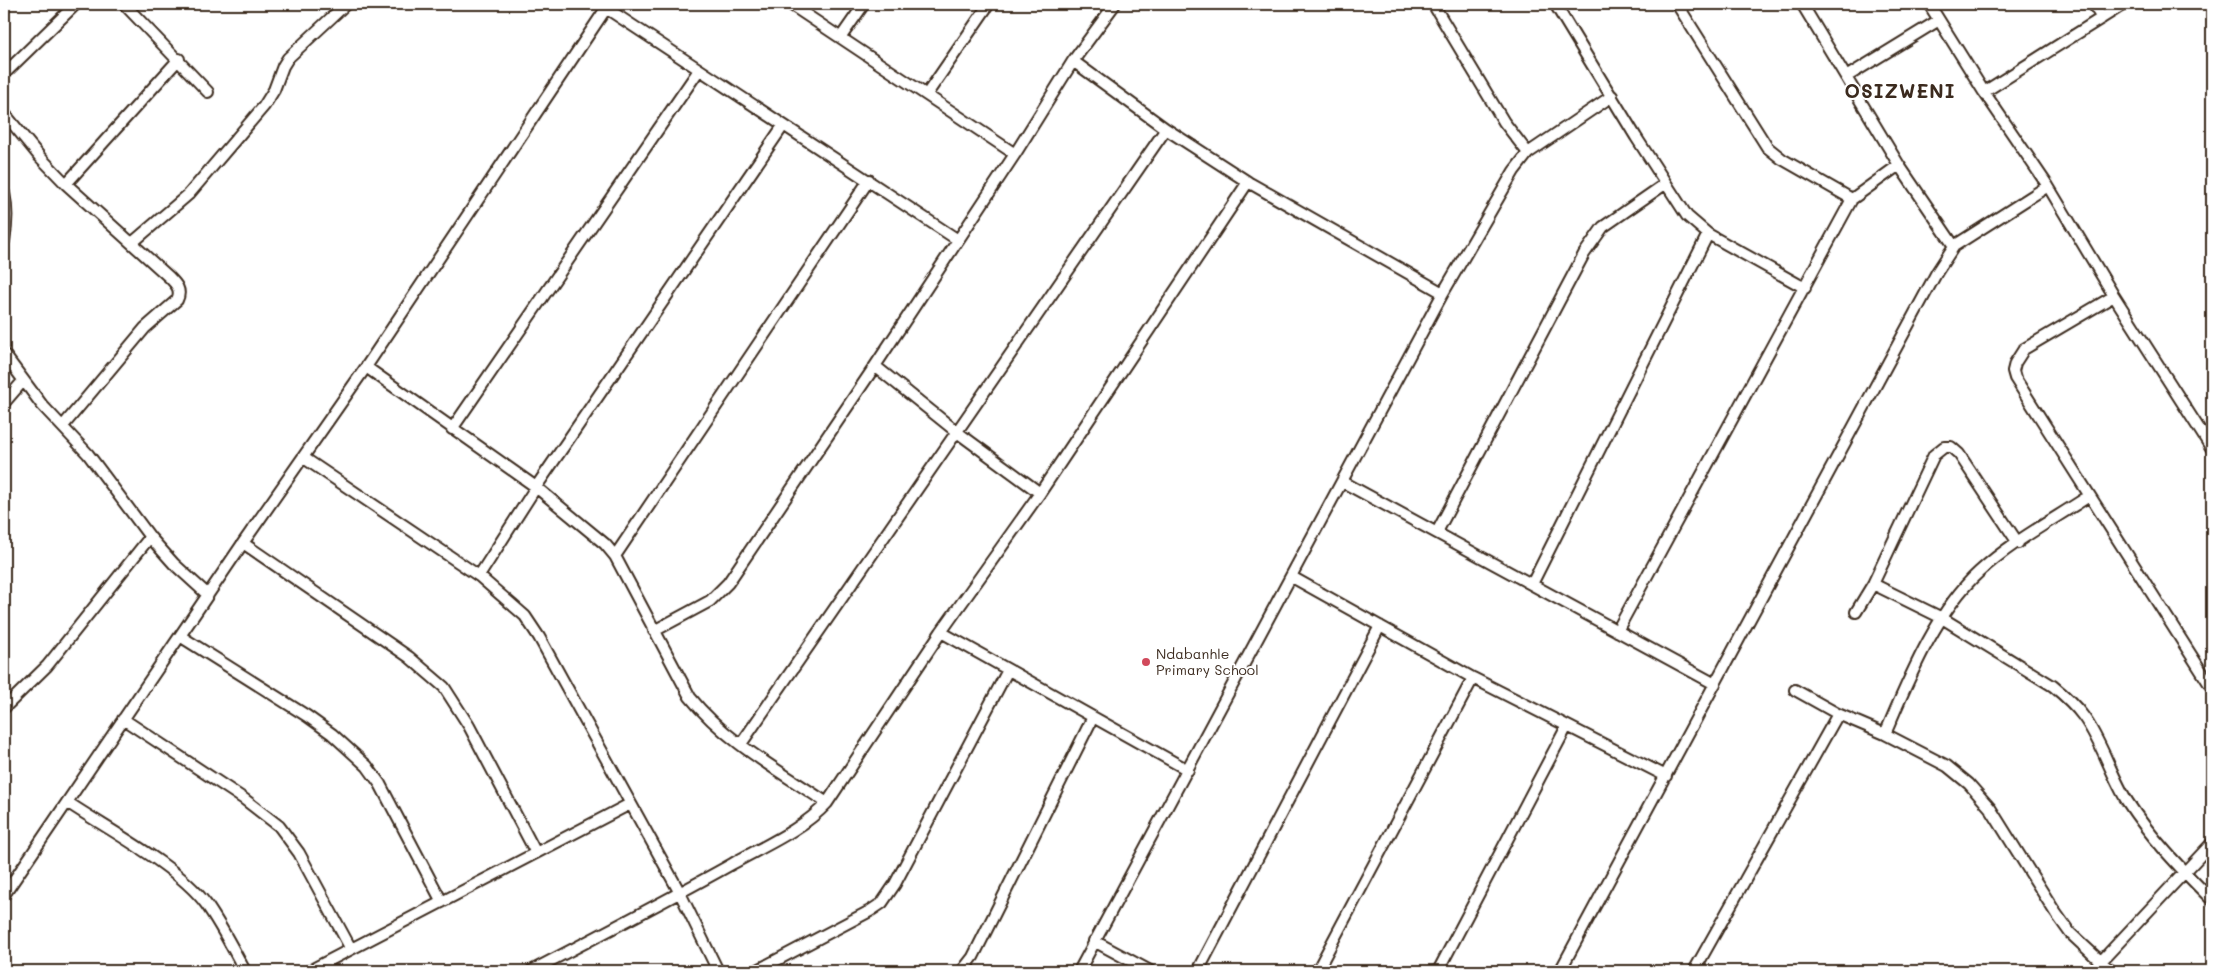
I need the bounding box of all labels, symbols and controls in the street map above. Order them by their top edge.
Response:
district label: OSIZWENI [1845,78,1955,103]
place label: Ndabanhle Primary School [1156,644,1259,679]
marker: Ndabanhle Primary School [1140,656,1152,668]

